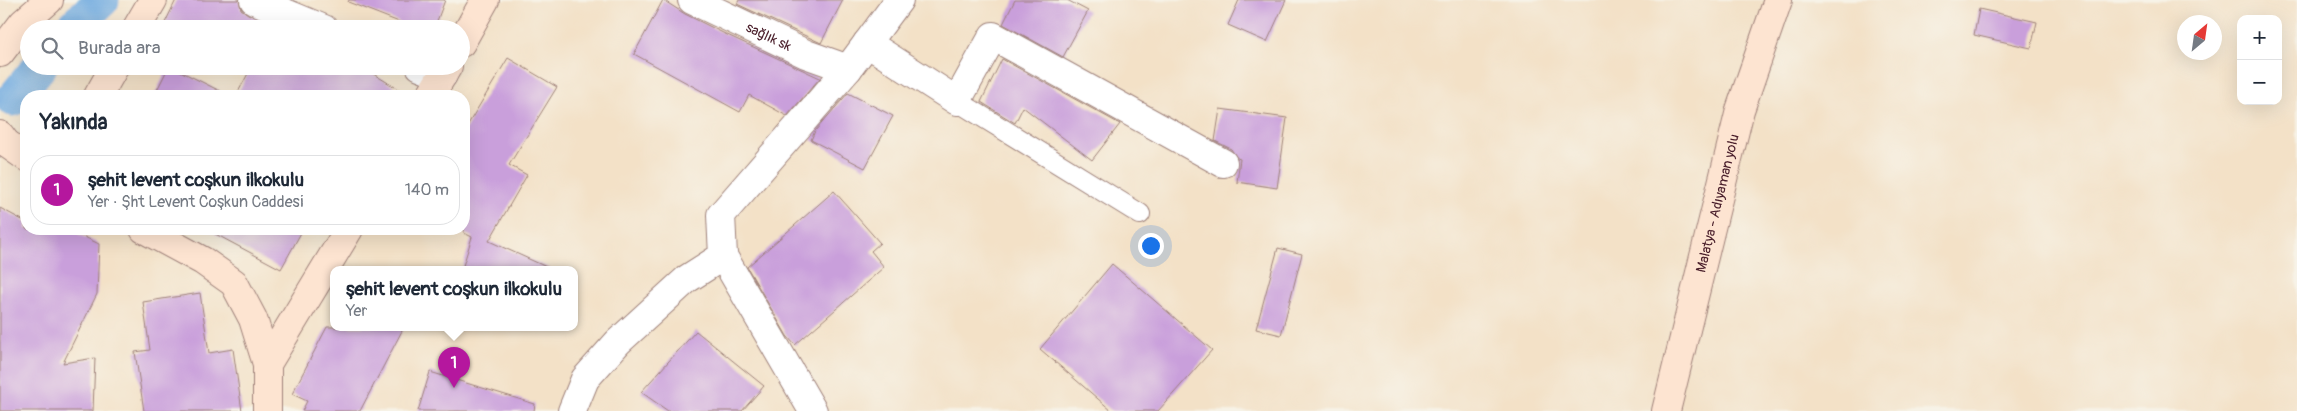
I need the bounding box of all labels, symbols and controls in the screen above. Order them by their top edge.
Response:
north arrow [2177,15,2222,60]
map controls [2237,15,2282,105]
button: + [2237,15,2282,60]
street label: sağlık sk [743,19,794,55]
search box [20,20,470,75]
icon: search [38,34,66,62]
text: Burada ara [78,36,161,60]
button: − [2237,60,2282,105]
text: Yakında [40,109,107,136]
street label: Malatya - Adıyaman yolu [1692,132,1743,274]
text: şehit levent coşkun ilkokulu [88,168,304,192]
text: 1 [54,180,60,200]
text: 140 m [405,180,449,200]
text: Yer · Şht Levent Coşkun Caddesi [88,192,303,212]
your location [1138,233,1164,259]
popup [330,266,578,331]
text: şehit levent coşkun ilkokulu [346,277,562,301]
text: Yer [346,301,367,321]
pin: 1 [438,347,470,388]

